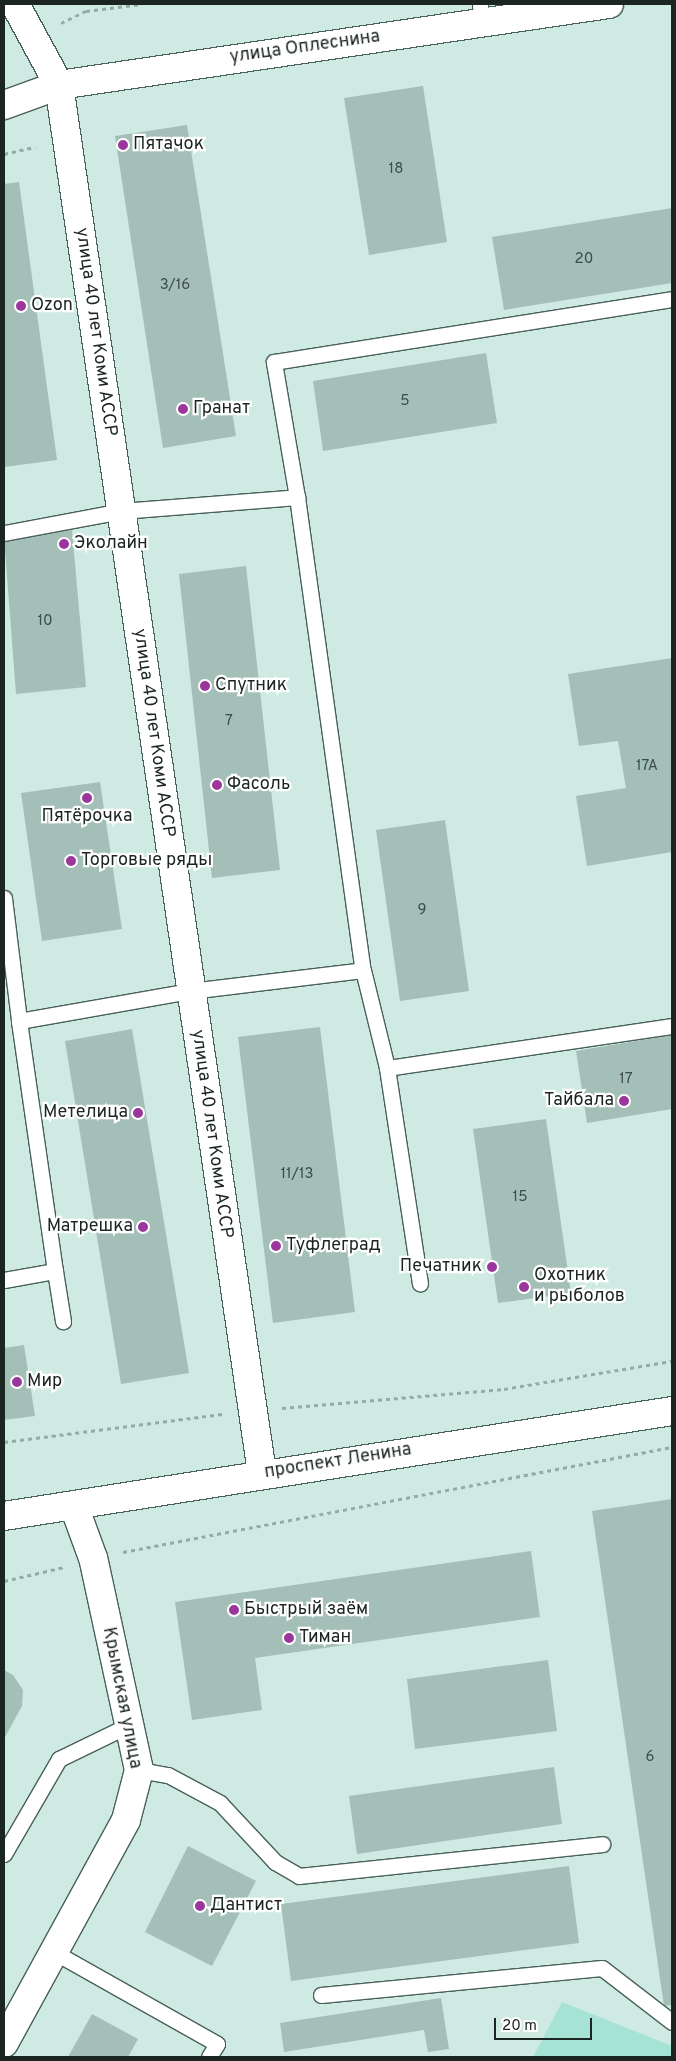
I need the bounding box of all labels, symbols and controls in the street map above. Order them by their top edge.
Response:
street label: улица Оплеснина [228,27,382,69]
place label: Пятачок [133,134,204,156]
marker: Пятачок [117,139,129,151]
house number: 18 [389,161,403,179]
street label: улица 40 лет Коми АССР [70,226,120,438]
house number: 20 [575,251,593,269]
house number: 3/16 [160,277,190,295]
place label: Ozon [31,295,73,317]
marker: Ozon [15,300,27,312]
house number: 5 [400,393,410,411]
place label: Гранат [193,398,250,420]
marker: Гранат [177,403,189,415]
place label: Эколайн [74,533,148,555]
marker: Эколайн [58,538,70,550]
house number: 10 [37,613,53,631]
street label: улица 40 лет Коми АССР [128,627,178,839]
place label: Спутник [215,675,287,697]
marker: Спутник [199,680,211,692]
house number: 7 [225,713,233,731]
house number: 17А [636,758,658,776]
place label: Фасоль [227,774,290,796]
marker: Фасоль [211,779,223,791]
marker: Пятёрочка [81,792,93,804]
place label: Пятёрочка [41,806,133,828]
place label: Торговые ряды [81,850,212,872]
marker: Торговые ряды [65,855,77,867]
house number: 9 [418,902,426,920]
street label: улица 40 лет Коми АССР [186,1028,236,1240]
house number: 17 [619,1071,633,1089]
place label: Тайбала [544,1090,614,1112]
marker: Тайбала [618,1095,630,1107]
place label: Метелица [43,1102,128,1124]
marker: Метелица [132,1107,144,1119]
house number: 11/13 [280,1166,314,1184]
house number: 15 [513,1189,527,1207]
place label: Матрешка [47,1216,133,1238]
marker: Матрешка [137,1221,149,1233]
place label: Туфлеград [286,1235,381,1257]
marker: Туфлеград [270,1240,282,1252]
place label: Печатник [400,1256,482,1278]
marker: Печатник [486,1261,498,1273]
place label: Охотник и рыболов [534,1266,625,1308]
marker: Охотник и рыболов [518,1281,530,1293]
place label: Мир [27,1371,62,1393]
marker: Мир [11,1376,23,1388]
street label: проспект Ленина [263,1440,413,1484]
place label: Быстрый заём [244,1599,368,1621]
marker: Быстрый заём [228,1604,240,1616]
street label: Крымская улица [97,1625,145,1771]
place label: Тиман [299,1627,351,1649]
marker: Тиман [283,1632,295,1644]
house number: 6 [646,1749,654,1767]
place label: Дантист [210,1895,282,1917]
marker: Дантист [194,1900,206,1912]
scale bar [496,2008,594,2040]
text: 20 m [502,2017,537,2036]

